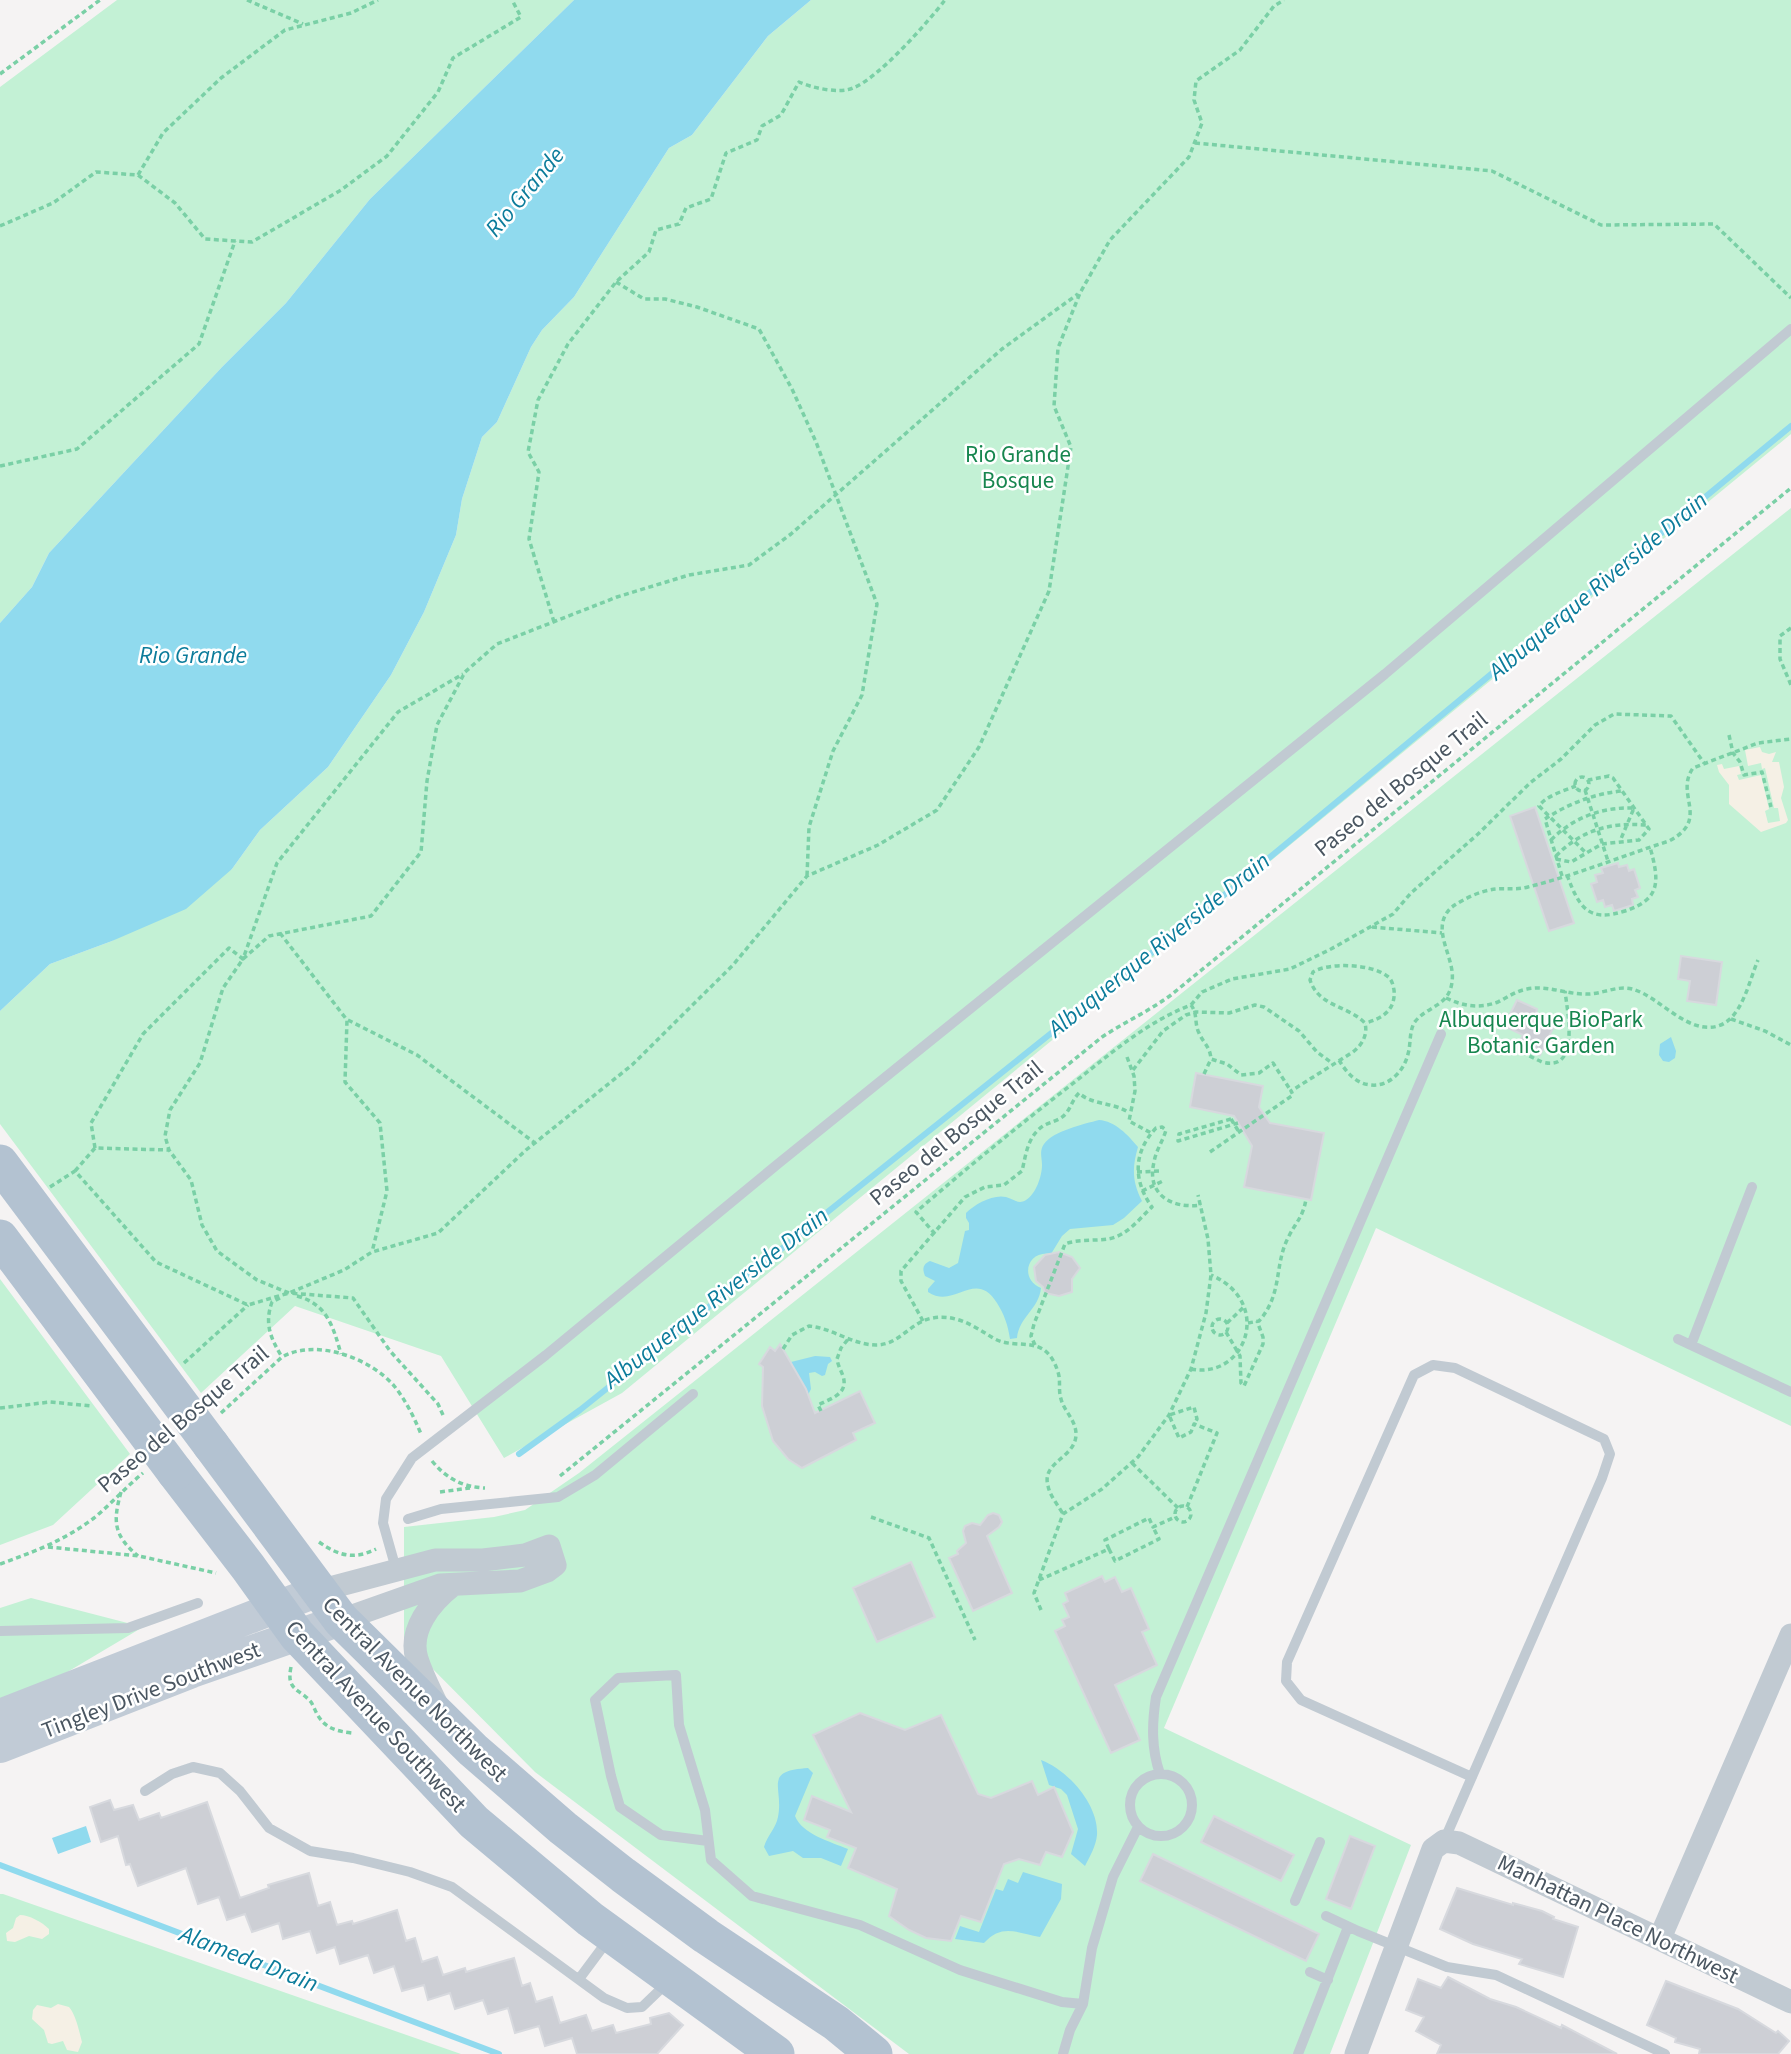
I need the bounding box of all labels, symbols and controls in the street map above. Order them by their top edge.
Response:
water label: Rio Grande [477,139,573,245]
park label: Rio Grande Bosque [965,438,1071,497]
water label: Albuquerque Riverside Drain [1479,484,1715,690]
water label: Rio Grande [139,638,247,673]
street label: Paseo del Bosque Trail [1307,704,1495,864]
water label: Albuquerque Riverside Drain [1039,844,1278,1047]
park label: Albuquerque BioPark Botanic Garden [1439,1003,1644,1062]
street label: Paseo del Bosque Trail [862,1053,1050,1213]
water label: Albuquerque Riverside Drain [594,1199,836,1398]
street label: Paseo del Bosque Trail [90,1337,276,1501]
street label: Central Avenue Northwest [315,1589,515,1789]
street label: Central Avenue Southwest [278,1613,474,1820]
street label: Tingley Drive Southwest [37,1633,265,1747]
street label: Manhattan Place Northwest [1492,1846,1745,1992]
water label: Alameda Drain [173,1916,323,2001]

